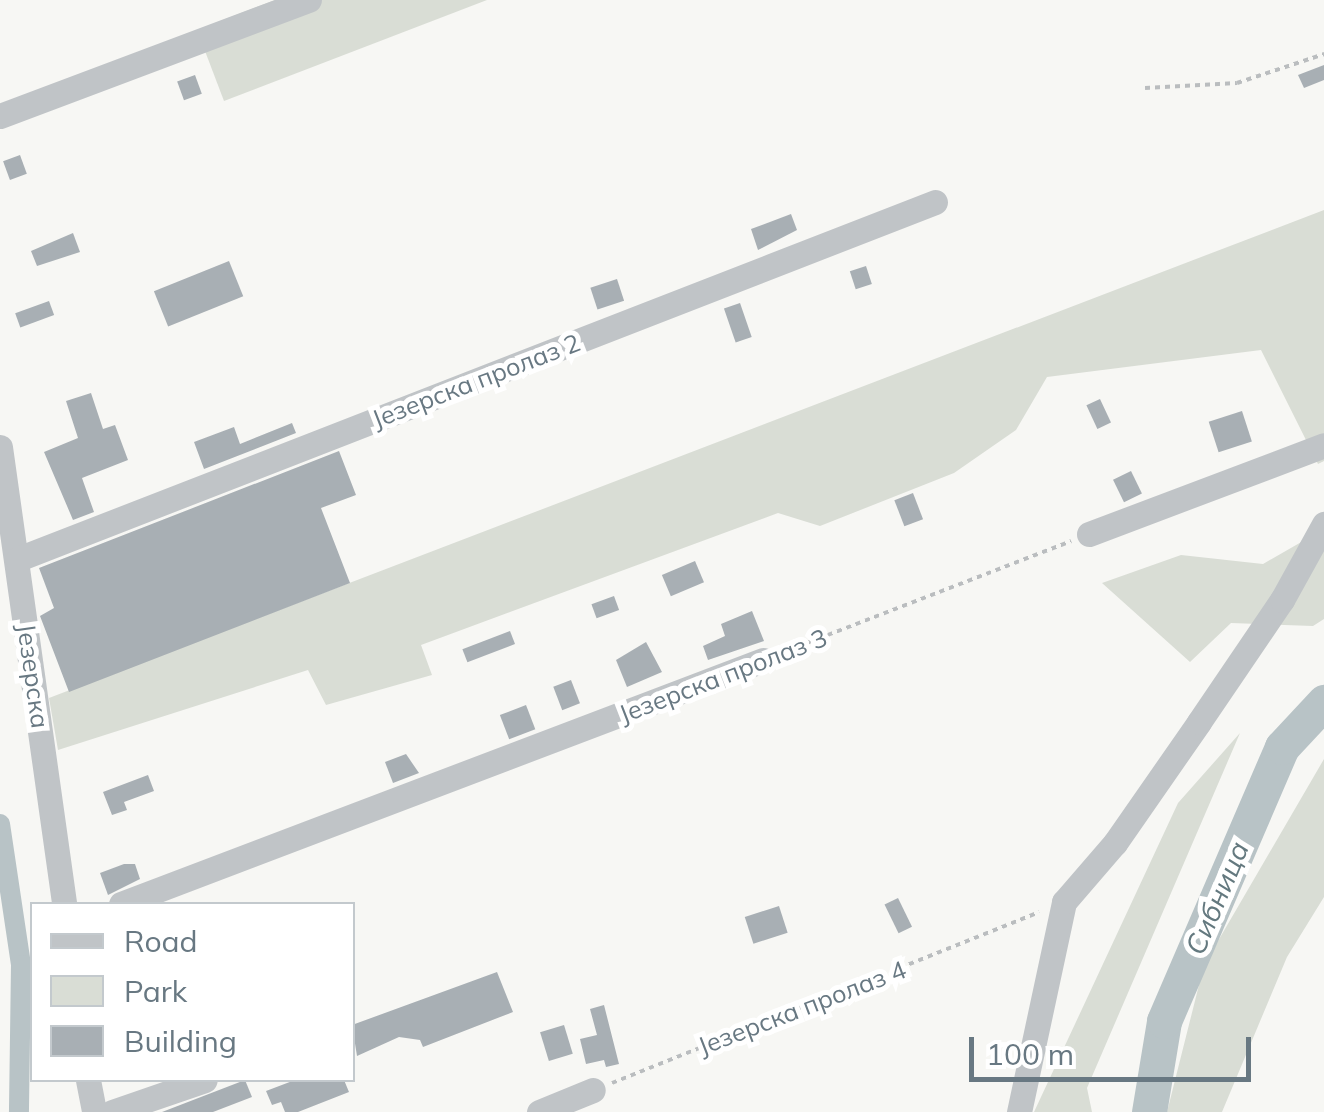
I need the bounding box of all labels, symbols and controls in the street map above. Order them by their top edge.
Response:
street label: Језерска пролаз 2 [368,328,584,434]
street label: Језерска [11,622,55,730]
street label: Језерска пролаз 3 [615,623,831,729]
water label: Сибница [1178,836,1256,960]
legend [30,902,355,1082]
text: Road [124,922,198,960]
street label: Језерска пролаз 4 [694,955,910,1061]
text: Park [124,972,187,1010]
scale bar [974,1017,1256,1079]
text: Building [124,1022,237,1060]
text: 100 m [986,1035,1074,1073]

